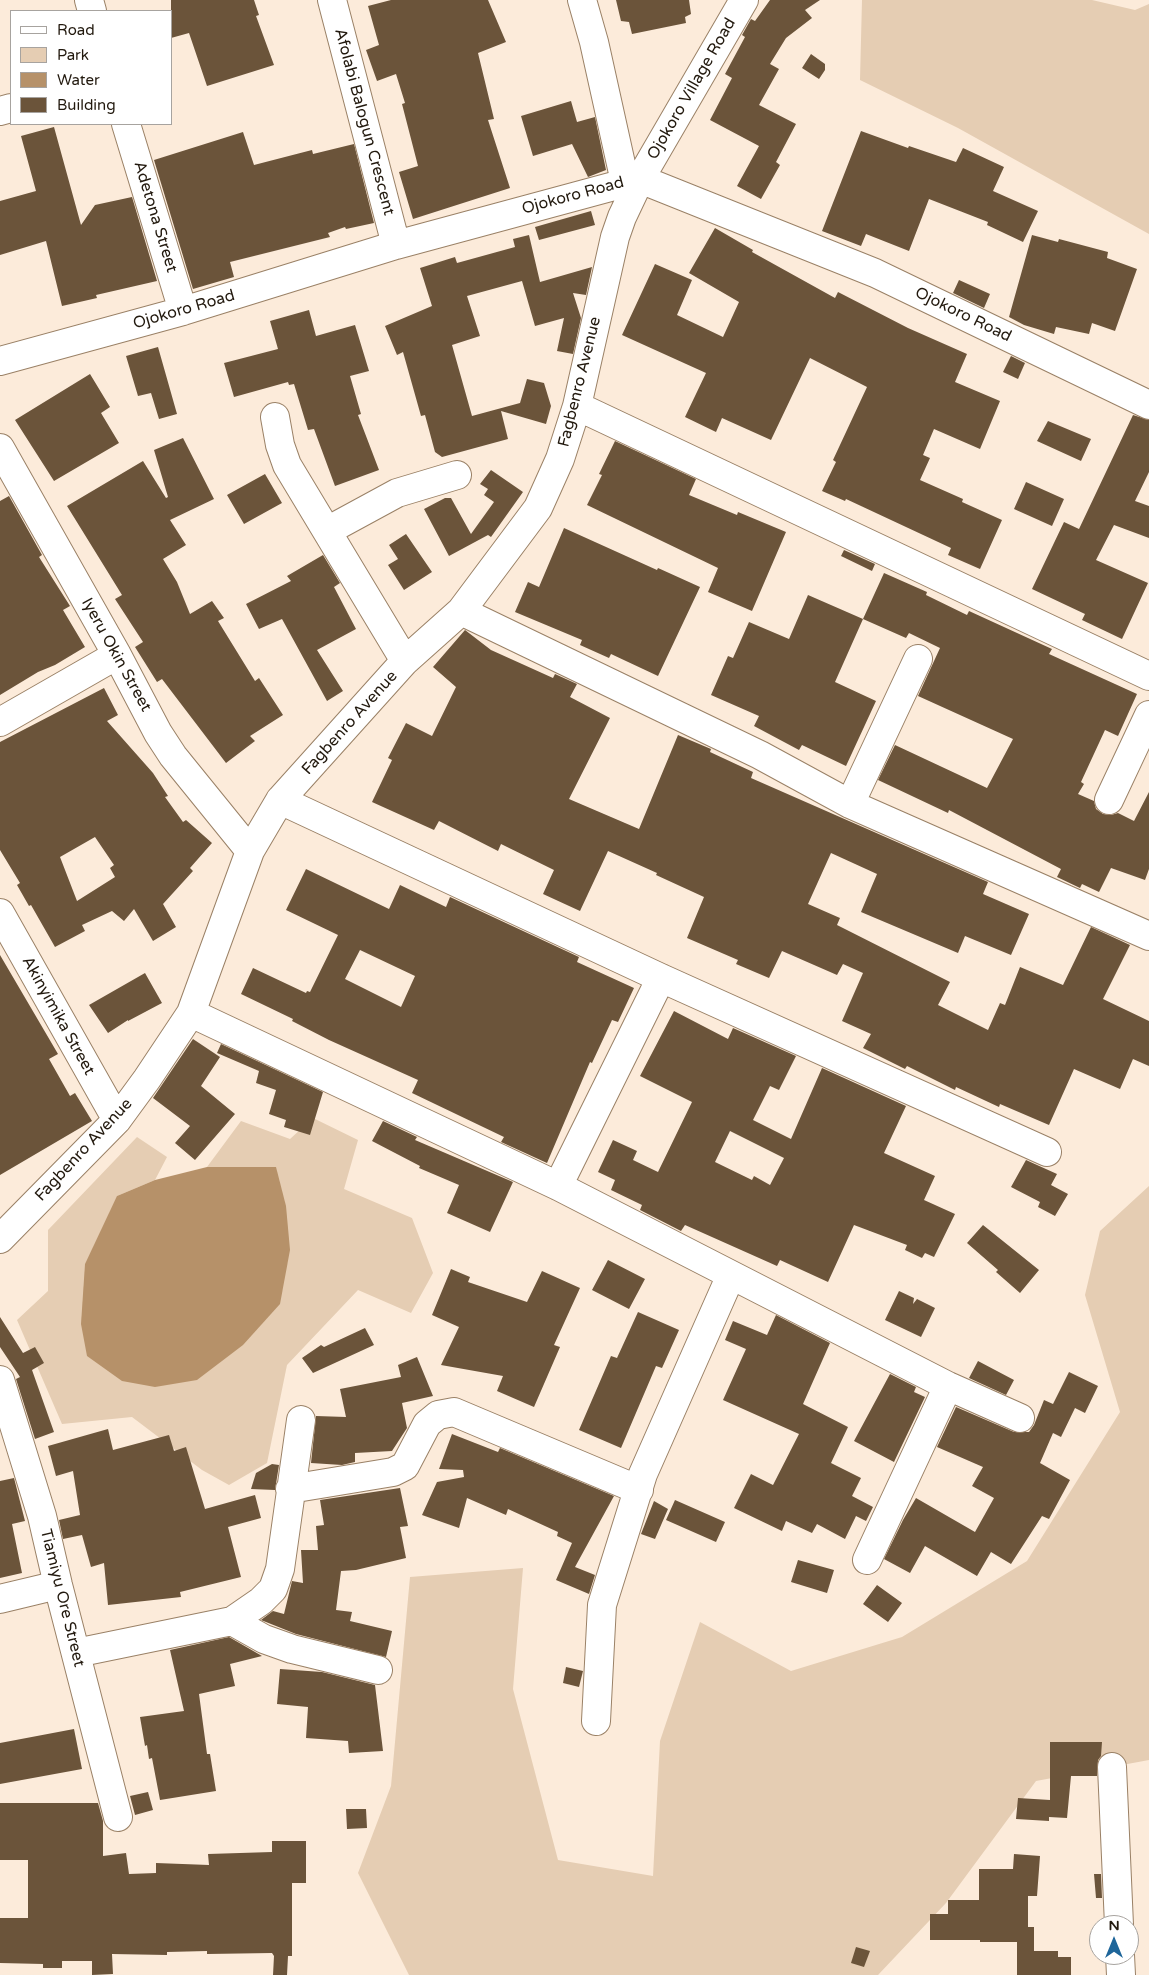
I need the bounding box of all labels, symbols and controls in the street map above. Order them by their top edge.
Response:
legend [10,10,172,125]
street label: Ojokoro Village Road [644,15,740,163]
text: Road [57,21,95,39]
street label: Afolabi Balogun Crescent [330,27,398,217]
text: Park [57,46,89,64]
text: Water [57,71,100,89]
text: Building [57,96,116,114]
street label: Adetona Street [129,159,181,275]
street label: Ojokoro Road [520,173,626,219]
street label: Ojokoro Road [912,283,1014,347]
street label: Ojokoro Road [131,286,237,334]
street label: Fagbenro Avenue [555,315,605,449]
street label: Iyeru Okin Street [77,595,155,715]
street label: Fagbenro Avenue [298,667,402,779]
street label: Akinyimika Street [17,953,99,1079]
street label: Fagbenro Avenue [31,1095,137,1205]
street label: Tiamiyu Ore Street [36,1527,88,1669]
north arrow [1089,1915,1139,1965]
text: N [1108,1917,1120,1934]

